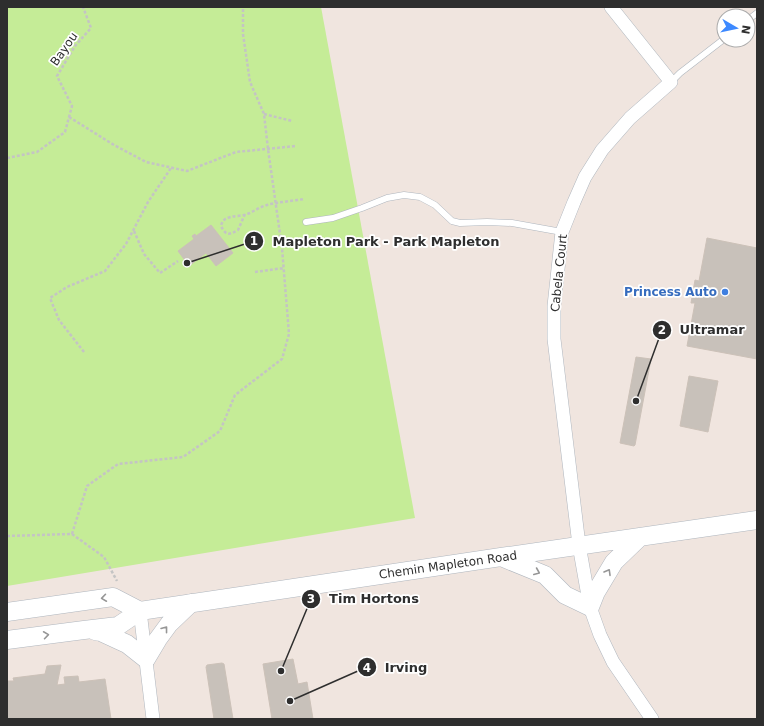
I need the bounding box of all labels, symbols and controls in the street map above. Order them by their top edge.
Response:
north arrow [716,8,756,48]
text: N [738,24,753,35]
street label: Bayou [47,30,81,68]
callout: Mapleton Park - Park Mapleton [244,229,507,254]
street label: Cabela Court [548,233,570,313]
text: 1 [250,234,258,248]
text: Mapleton Park - Park Mapleton [273,234,499,249]
place label: Princess Auto [624,285,717,299]
marker: Princess Auto [720,287,730,297]
callout: Ultramar [652,317,753,342]
text: Ultramar [679,322,745,337]
text: 2 [658,323,666,337]
street label: Chemin Mapleton Road [378,548,518,582]
one-way arrow [532,567,540,575]
one-way arrow [603,569,610,576]
callout: Tim Hortons [301,586,427,611]
text: Tim Hortons [329,591,419,606]
text: 3 [307,592,315,606]
one-way arrow [101,593,107,602]
one-way arrow [160,626,167,633]
one-way arrow [42,631,49,640]
callout: Irving [357,655,436,680]
text: Irving [385,660,427,675]
text: 4 [363,661,371,675]

